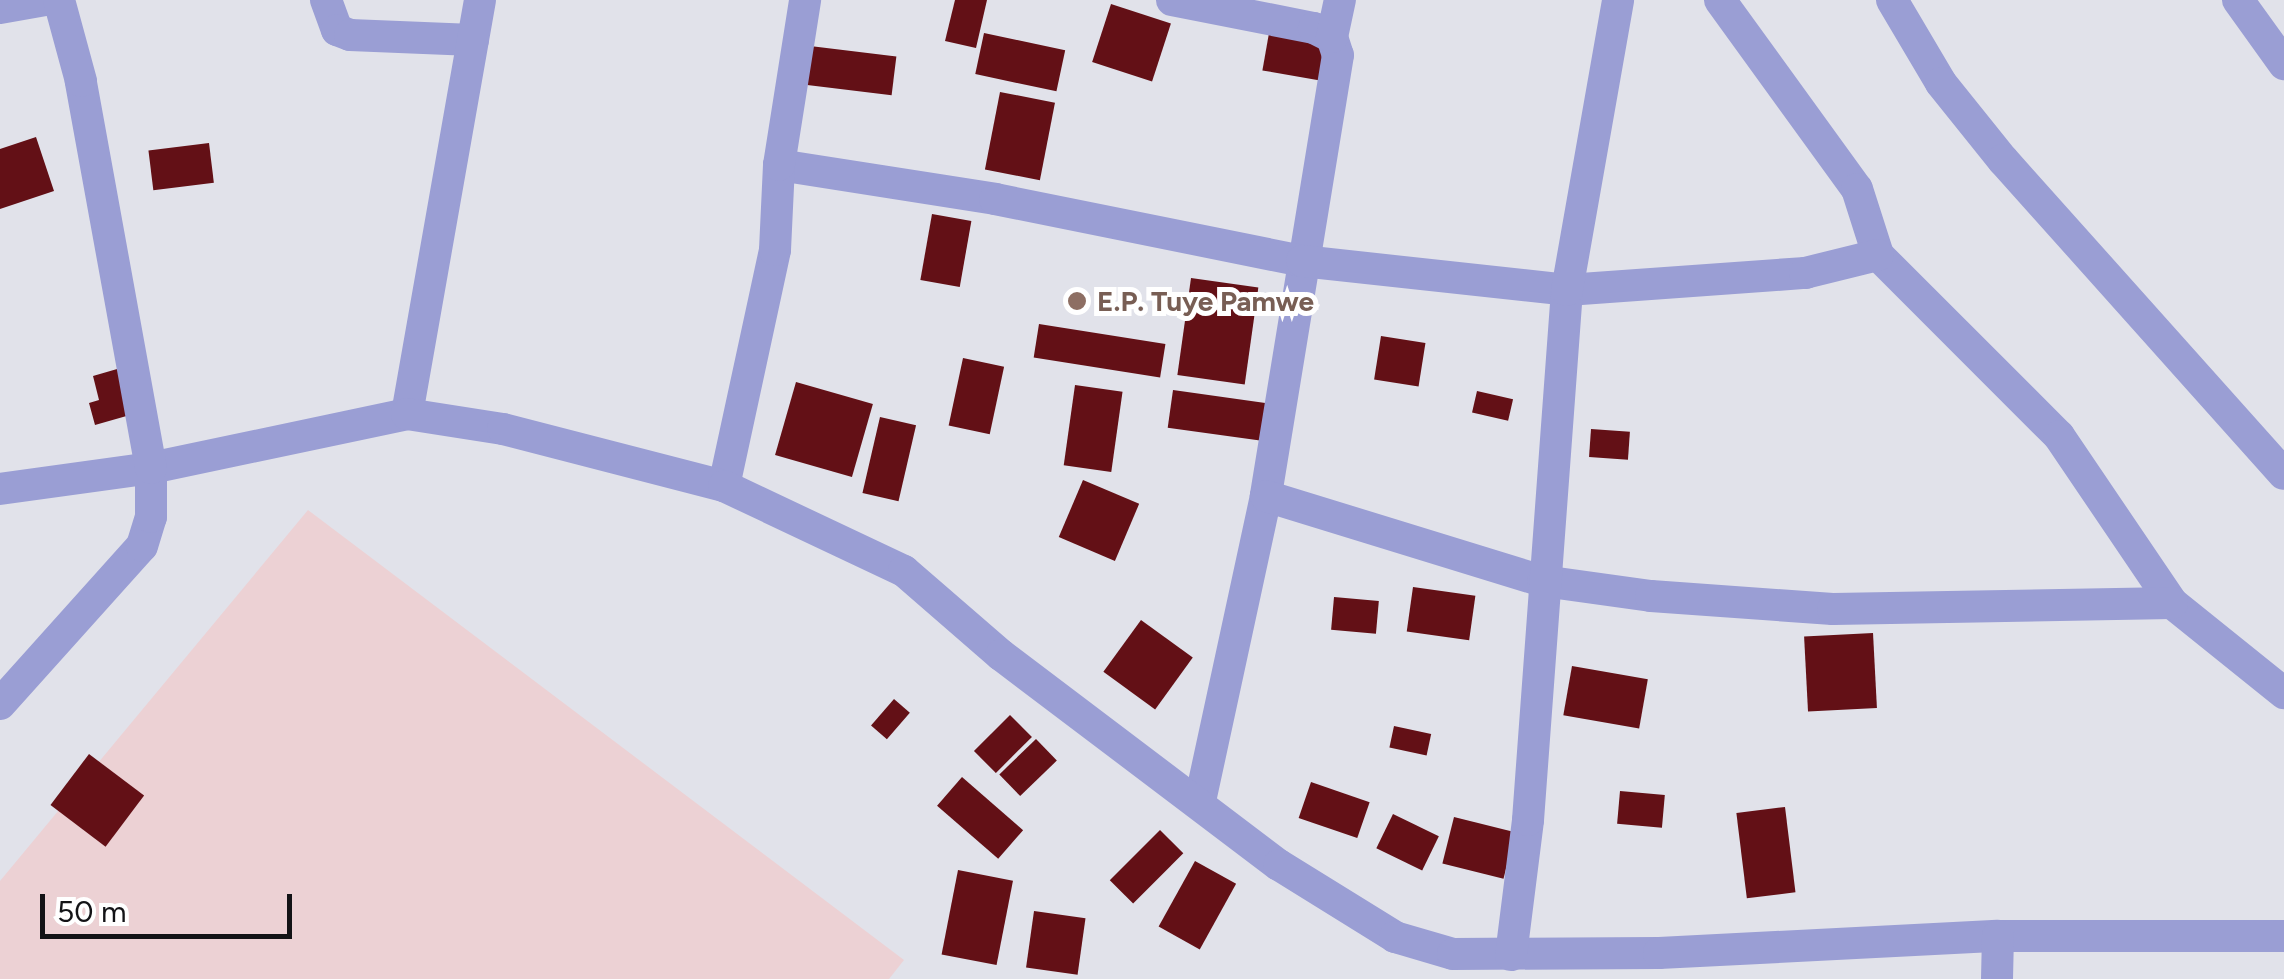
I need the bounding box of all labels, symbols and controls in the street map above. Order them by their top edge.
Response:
place label: E.P. Tuye Pamwe [1097,284,1314,318]
marker: E.P. Tuye Pamwe [1066,290,1088,312]
scale bar [45,874,298,936]
text: 50 m [57,893,126,930]

